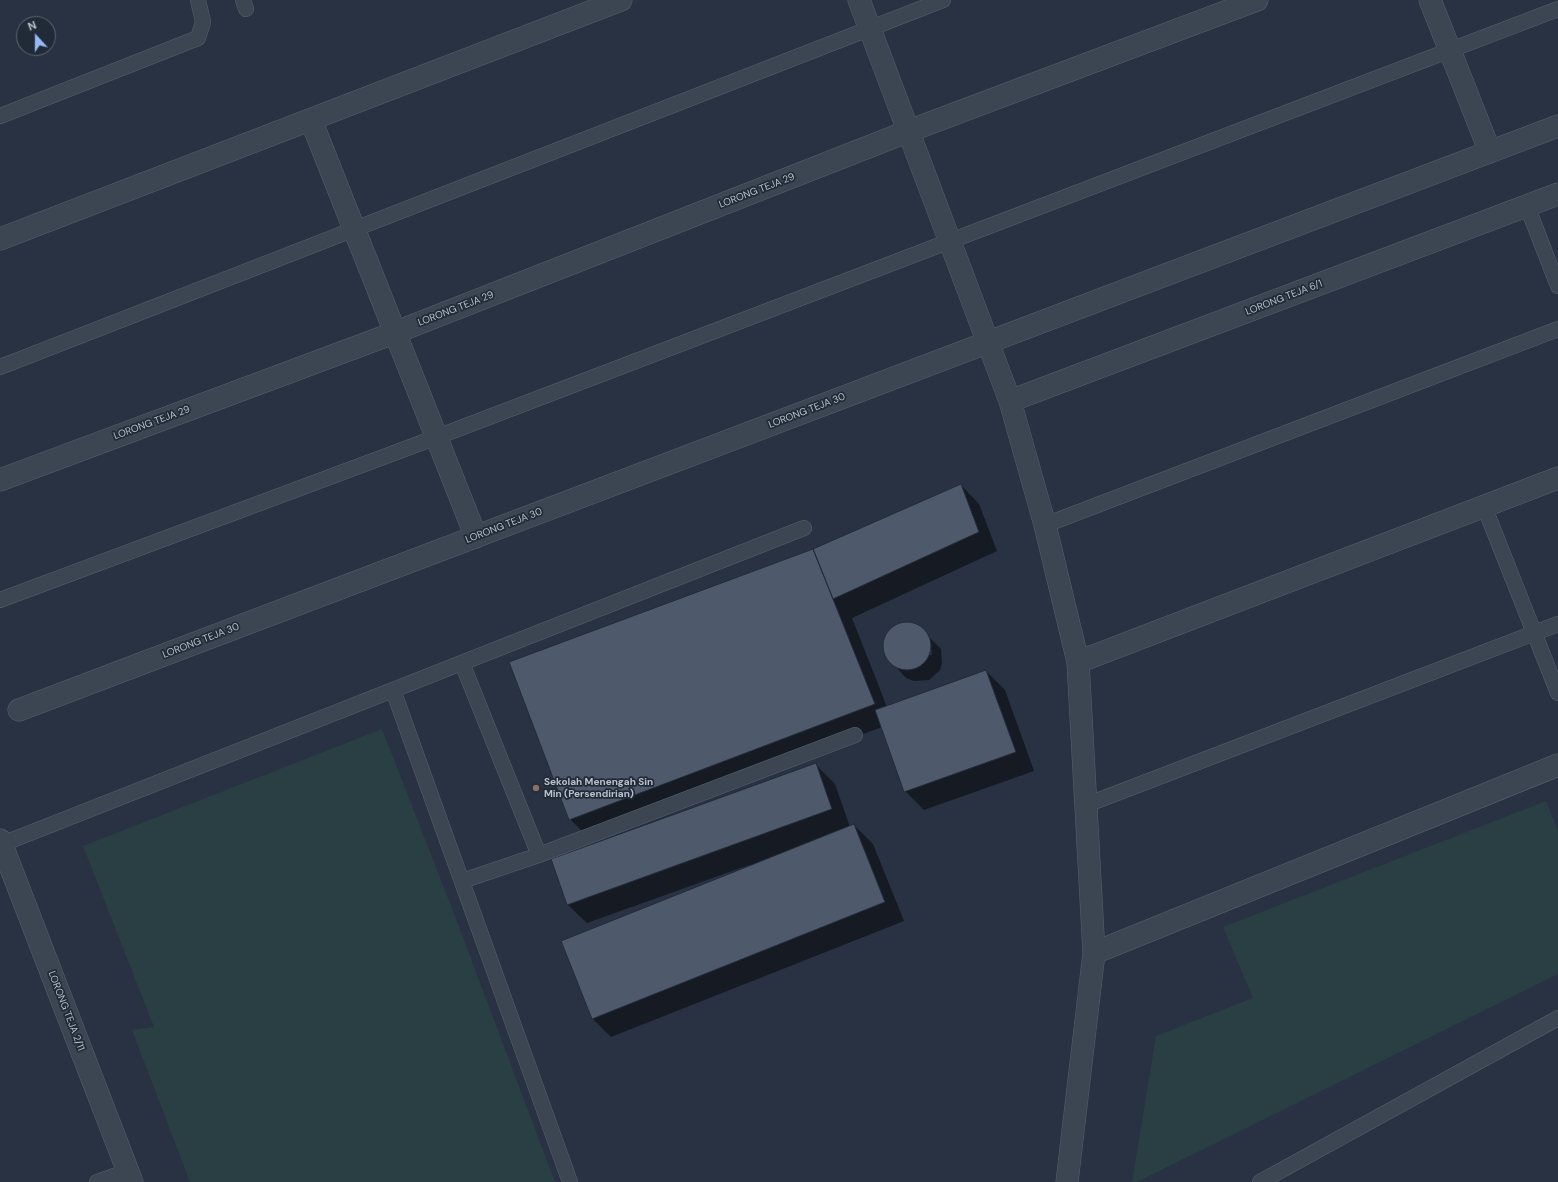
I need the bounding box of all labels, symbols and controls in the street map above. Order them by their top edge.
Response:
north arrow [16,16,56,56]
text: N [26,18,38,34]
street label: LORONG TEJA 29 [717,171,797,211]
street label: LORONG TEJA 6/1 [1244,278,1324,318]
street label: LORONG TEJA 29 [416,289,496,329]
street label: LORONG TEJA 30 [767,391,847,431]
street label: LORONG TEJA 29 [112,404,192,442]
street label: LORONG TEJA 30 [464,506,544,546]
street label: LORONG TEJA 30 [161,621,241,661]
place label: Sekolah Menengah Sin Min (Persendirian) [544,776,653,800]
marker: Sekolah Menengah Sin Min (Persendirian) [531,783,541,793]
street label: LORONG TEJA 2/11 [45,969,87,1053]

